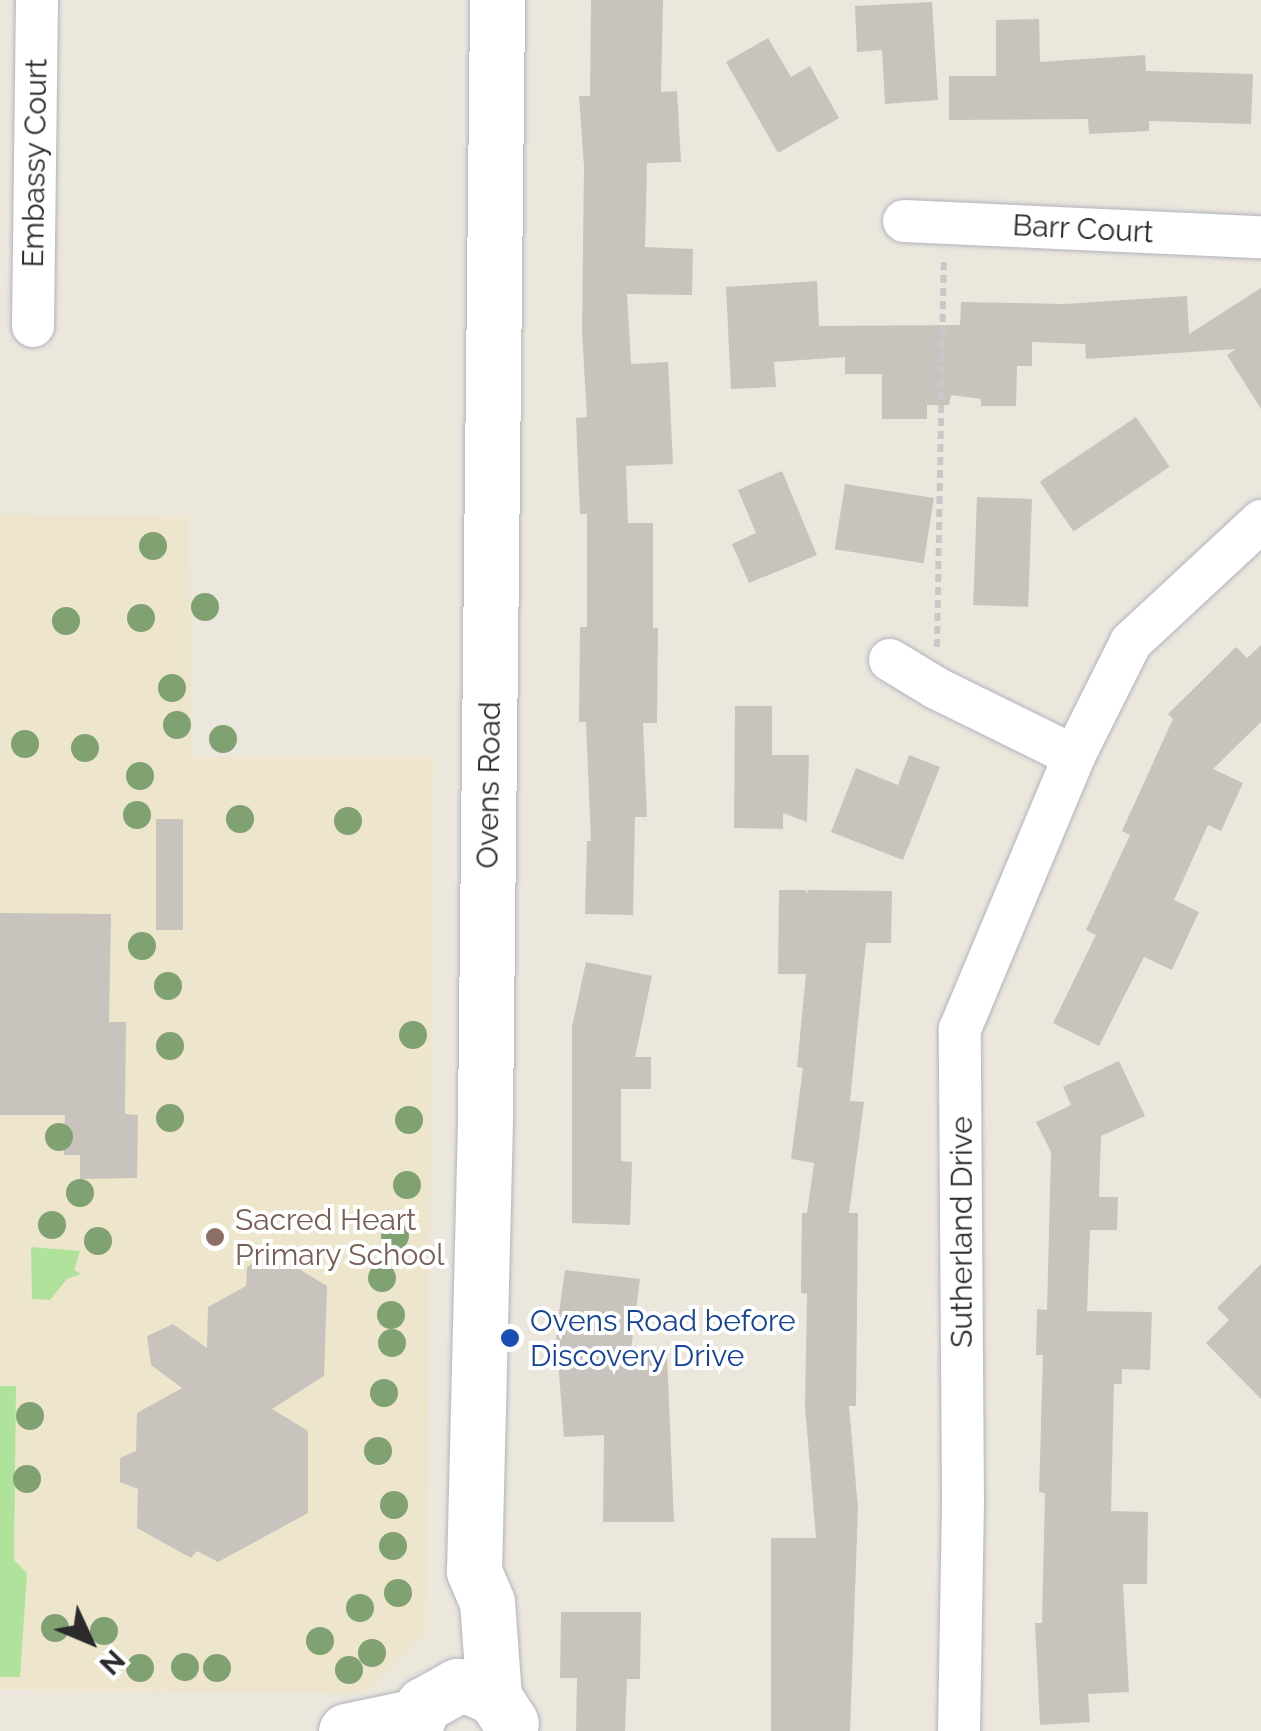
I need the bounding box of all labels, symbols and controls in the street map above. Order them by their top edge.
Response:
street label: Embassy Court [15,58,55,268]
street label: Barr Court [1011,207,1155,251]
street label: Ovens Road [470,701,508,869]
street label: Sutherland Drive [944,1116,980,1348]
place label: Sacred Heart Primary School [235,1202,445,1272]
marker: Sacred Heart Primary School [204,1226,226,1248]
place label: Ovens Road before Discovery Drive [530,1303,796,1374]
marker: Ovens Road before Discovery Drive [499,1327,521,1349]
north arrow [40,1591,140,1691]
text: N [93,1643,131,1681]

